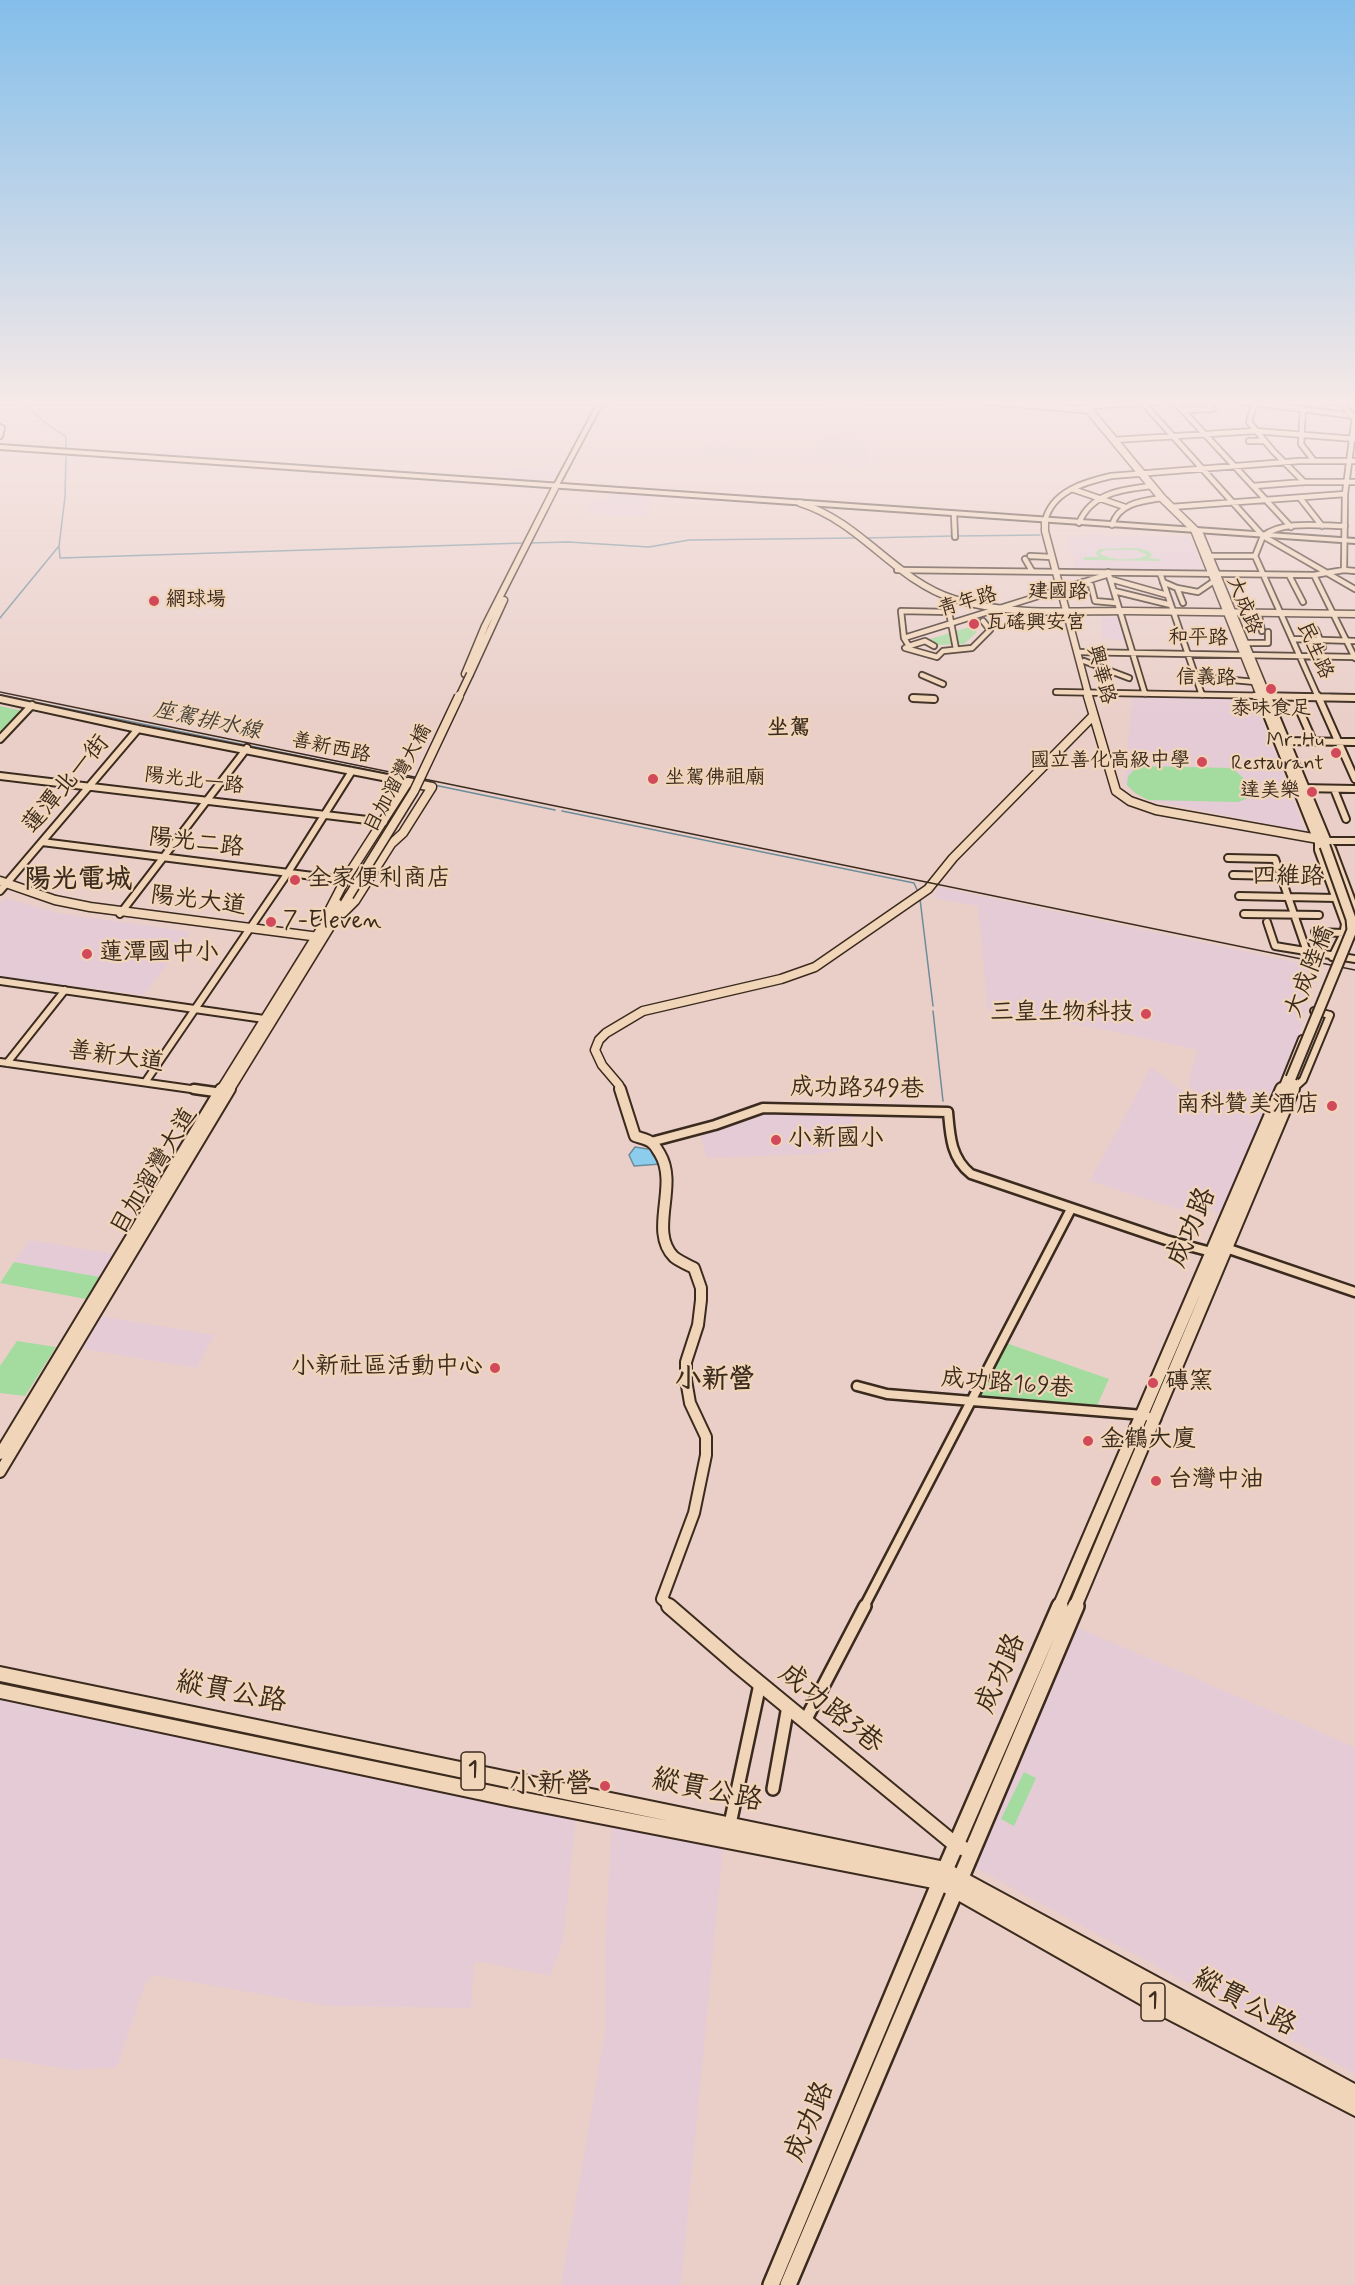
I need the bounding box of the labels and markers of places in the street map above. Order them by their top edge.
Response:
place label: 網球場 [166,589,226,613]
marker: 網球場 [147,594,161,608]
place label: 瓦磘興安宮 [986,612,1086,636]
marker: 瓦磘興安宮 [967,617,981,631]
marker: 泰味食足 [1264,682,1278,696]
place label: 泰味食足 [1231,698,1311,722]
place label: Mr. Hu Restaurant [1231,730,1324,777]
marker: Mr. Hu Restaurant [1329,746,1343,760]
place label: 國立善化高級中學 [1030,750,1190,774]
marker: 國立善化高級中學 [1195,755,1209,769]
place label: 坐駕佛祖廟 [665,767,765,791]
marker: 坐駕佛祖廟 [646,772,660,786]
place label: 達美樂 [1240,780,1300,804]
marker: 達美樂 [1305,785,1319,799]
place label: 全家便利商店 [307,866,451,894]
marker: 全家便利商店 [288,873,302,887]
place label: 7-Eleven [283,908,382,936]
marker: 7-Eleven [264,915,278,929]
place label: 蓮潭國中小 [99,940,219,968]
marker: 蓮潭國中小 [80,947,94,961]
place label: 三皇生物科技 [990,1000,1134,1028]
marker: 三皇生物科技 [1139,1007,1153,1021]
place label: 南科贊美酒店 [1176,1092,1320,1120]
marker: 南科贊美酒店 [1325,1099,1339,1113]
place label: 小新國小 [788,1126,884,1154]
marker: 小新國小 [769,1133,783,1147]
place label: 小新社區活動中心 [291,1354,483,1382]
marker: 小新社區活動中心 [488,1361,502,1375]
place label: 磚窯 [1165,1369,1213,1397]
marker: 磚窯 [1146,1376,1160,1390]
place label: 金鶴大廈 [1100,1427,1196,1455]
marker: 金鶴大廈 [1081,1434,1095,1448]
place label: 台灣中油 [1168,1467,1264,1495]
marker: 台灣中油 [1149,1474,1163,1488]
place label: 小新營 [509,1769,593,1803]
marker: 小新營 [598,1779,612,1793]

